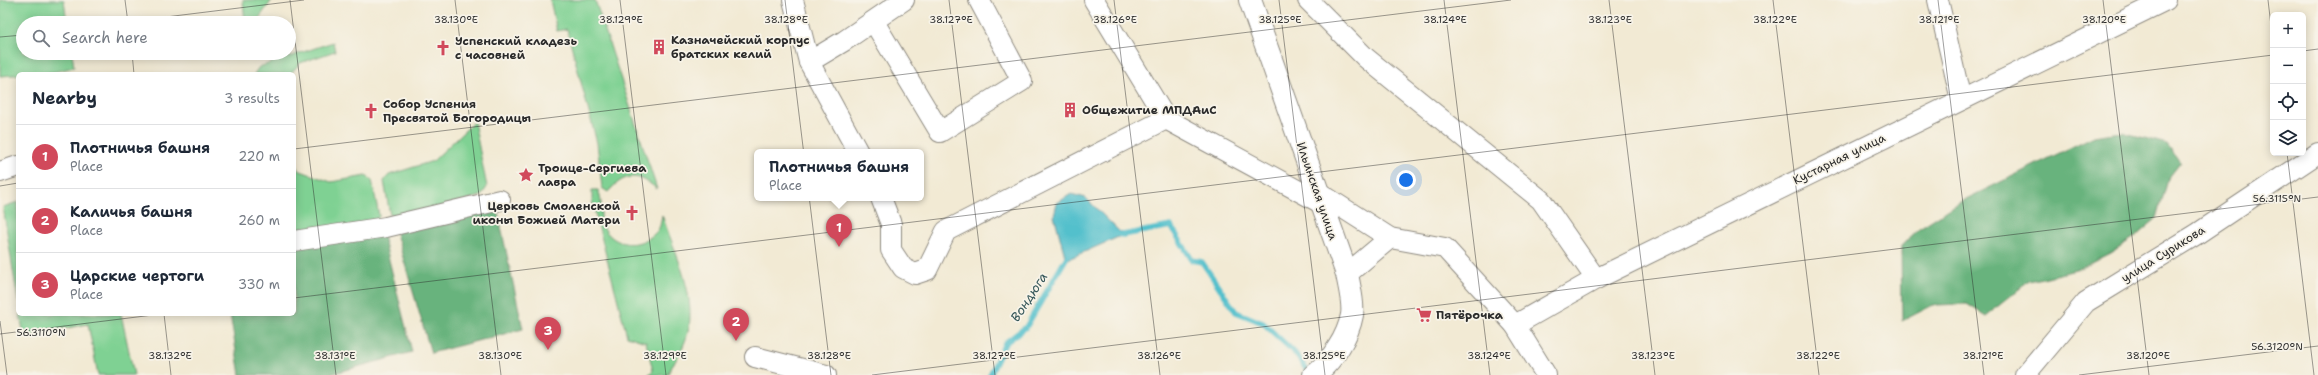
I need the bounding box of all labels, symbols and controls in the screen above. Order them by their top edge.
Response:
map controls [2270,12,2306,156]
button: + [2270,12,2306,48]
text: 38.130°E [434,13,478,26]
text: 38.129°E [599,13,643,26]
text: 38.128°E [764,13,808,26]
text: 38.127°E [929,13,973,26]
text: 38.126°E [1093,13,1137,26]
text: 38.125°E [1258,13,1302,26]
text: 38.124°E [1423,13,1467,26]
text: 38.123°E [1588,13,1632,26]
text: 38.122°E [1753,13,1797,26]
text: 38.121°E [1919,13,1960,26]
text: 38.120°E [2082,13,2126,26]
search box [16,16,296,60]
icon: search [30,27,52,49]
text: Search here [62,28,148,48]
place label: Казначейский корпус братских келий [671,32,810,62]
place label: Успенский кладезь с часовней [455,33,577,63]
building icon: Казначейский корпус братских келий [650,38,668,56]
church icon: Успенский кладезь с часовней [434,39,452,57]
button: − [2270,48,2306,84]
button: locate [2270,84,2306,120]
text: Nearby [32,87,97,109]
text: 3 results [224,90,280,107]
place label: Собор Успения Пресвятой Богородицы [383,96,532,126]
building icon: Общежитие МПДАиС [1061,101,1079,119]
church icon: Собор Успения Пресвятой Богородицы [362,102,380,120]
place label: Общежитие МПДАиС [1082,102,1217,118]
button: layers [2270,120,2306,156]
street label: Кустарная улица [1790,129,1888,188]
text: Плотничья башня [70,138,210,158]
street label: Ильинская улица [1293,140,1341,243]
text: 1 [42,148,48,165]
text: 220 m [238,148,280,165]
popup [754,149,924,201]
text: Плотничья башня [769,157,909,177]
text: Place [70,158,103,175]
place label: Троице-Сергиева лавра [538,160,647,190]
place icon: Троице-Сергиева лавра [517,166,535,184]
your location [1396,170,1416,190]
text: Place [769,177,802,194]
text: 56.3115°N [2253,192,2301,205]
place label: Церковь Смоленской иконы Божией Матери [473,198,621,228]
text: Каличья башня [70,202,193,222]
church icon: Церковь Смоленской иконы Божией Матери [623,204,641,222]
text: 2 [40,212,50,229]
text: 260 m [238,212,280,229]
pin: 1 [826,214,852,247]
text: Place [70,222,103,239]
street label: улица Сурикова [2118,222,2208,286]
text: Царские чертоги [70,266,204,286]
water label: Вондюга [1007,269,1051,325]
text: 3 [40,276,50,293]
text: 330 m [238,276,280,293]
text: Place [70,286,103,303]
supermarket icon: Пятёрочка [1415,306,1433,324]
place label: Пятёрочка [1436,307,1504,323]
pin: 2 [723,308,749,341]
pin: 3 [535,317,561,350]
text: 56.3110°N [16,326,66,339]
text: 56.3120°N [2251,340,2303,353]
text: 38.132°E [148,349,192,362]
text: 38.131°E [315,349,355,362]
text: 38.130°E [478,349,522,362]
text: 38.129°E [643,349,687,362]
text: 38.128°E [807,349,851,362]
text: 38.127°E [972,349,1016,362]
text: 38.126°E [1137,349,1181,362]
text: 38.125°E [1302,349,1346,362]
text: 38.124°E [1467,349,1511,362]
text: 38.123°E [1631,349,1675,362]
text: 38.122°E [1796,349,1840,362]
text: 38.121°E [1963,349,2004,362]
text: 38.120°E [2126,349,2170,362]

